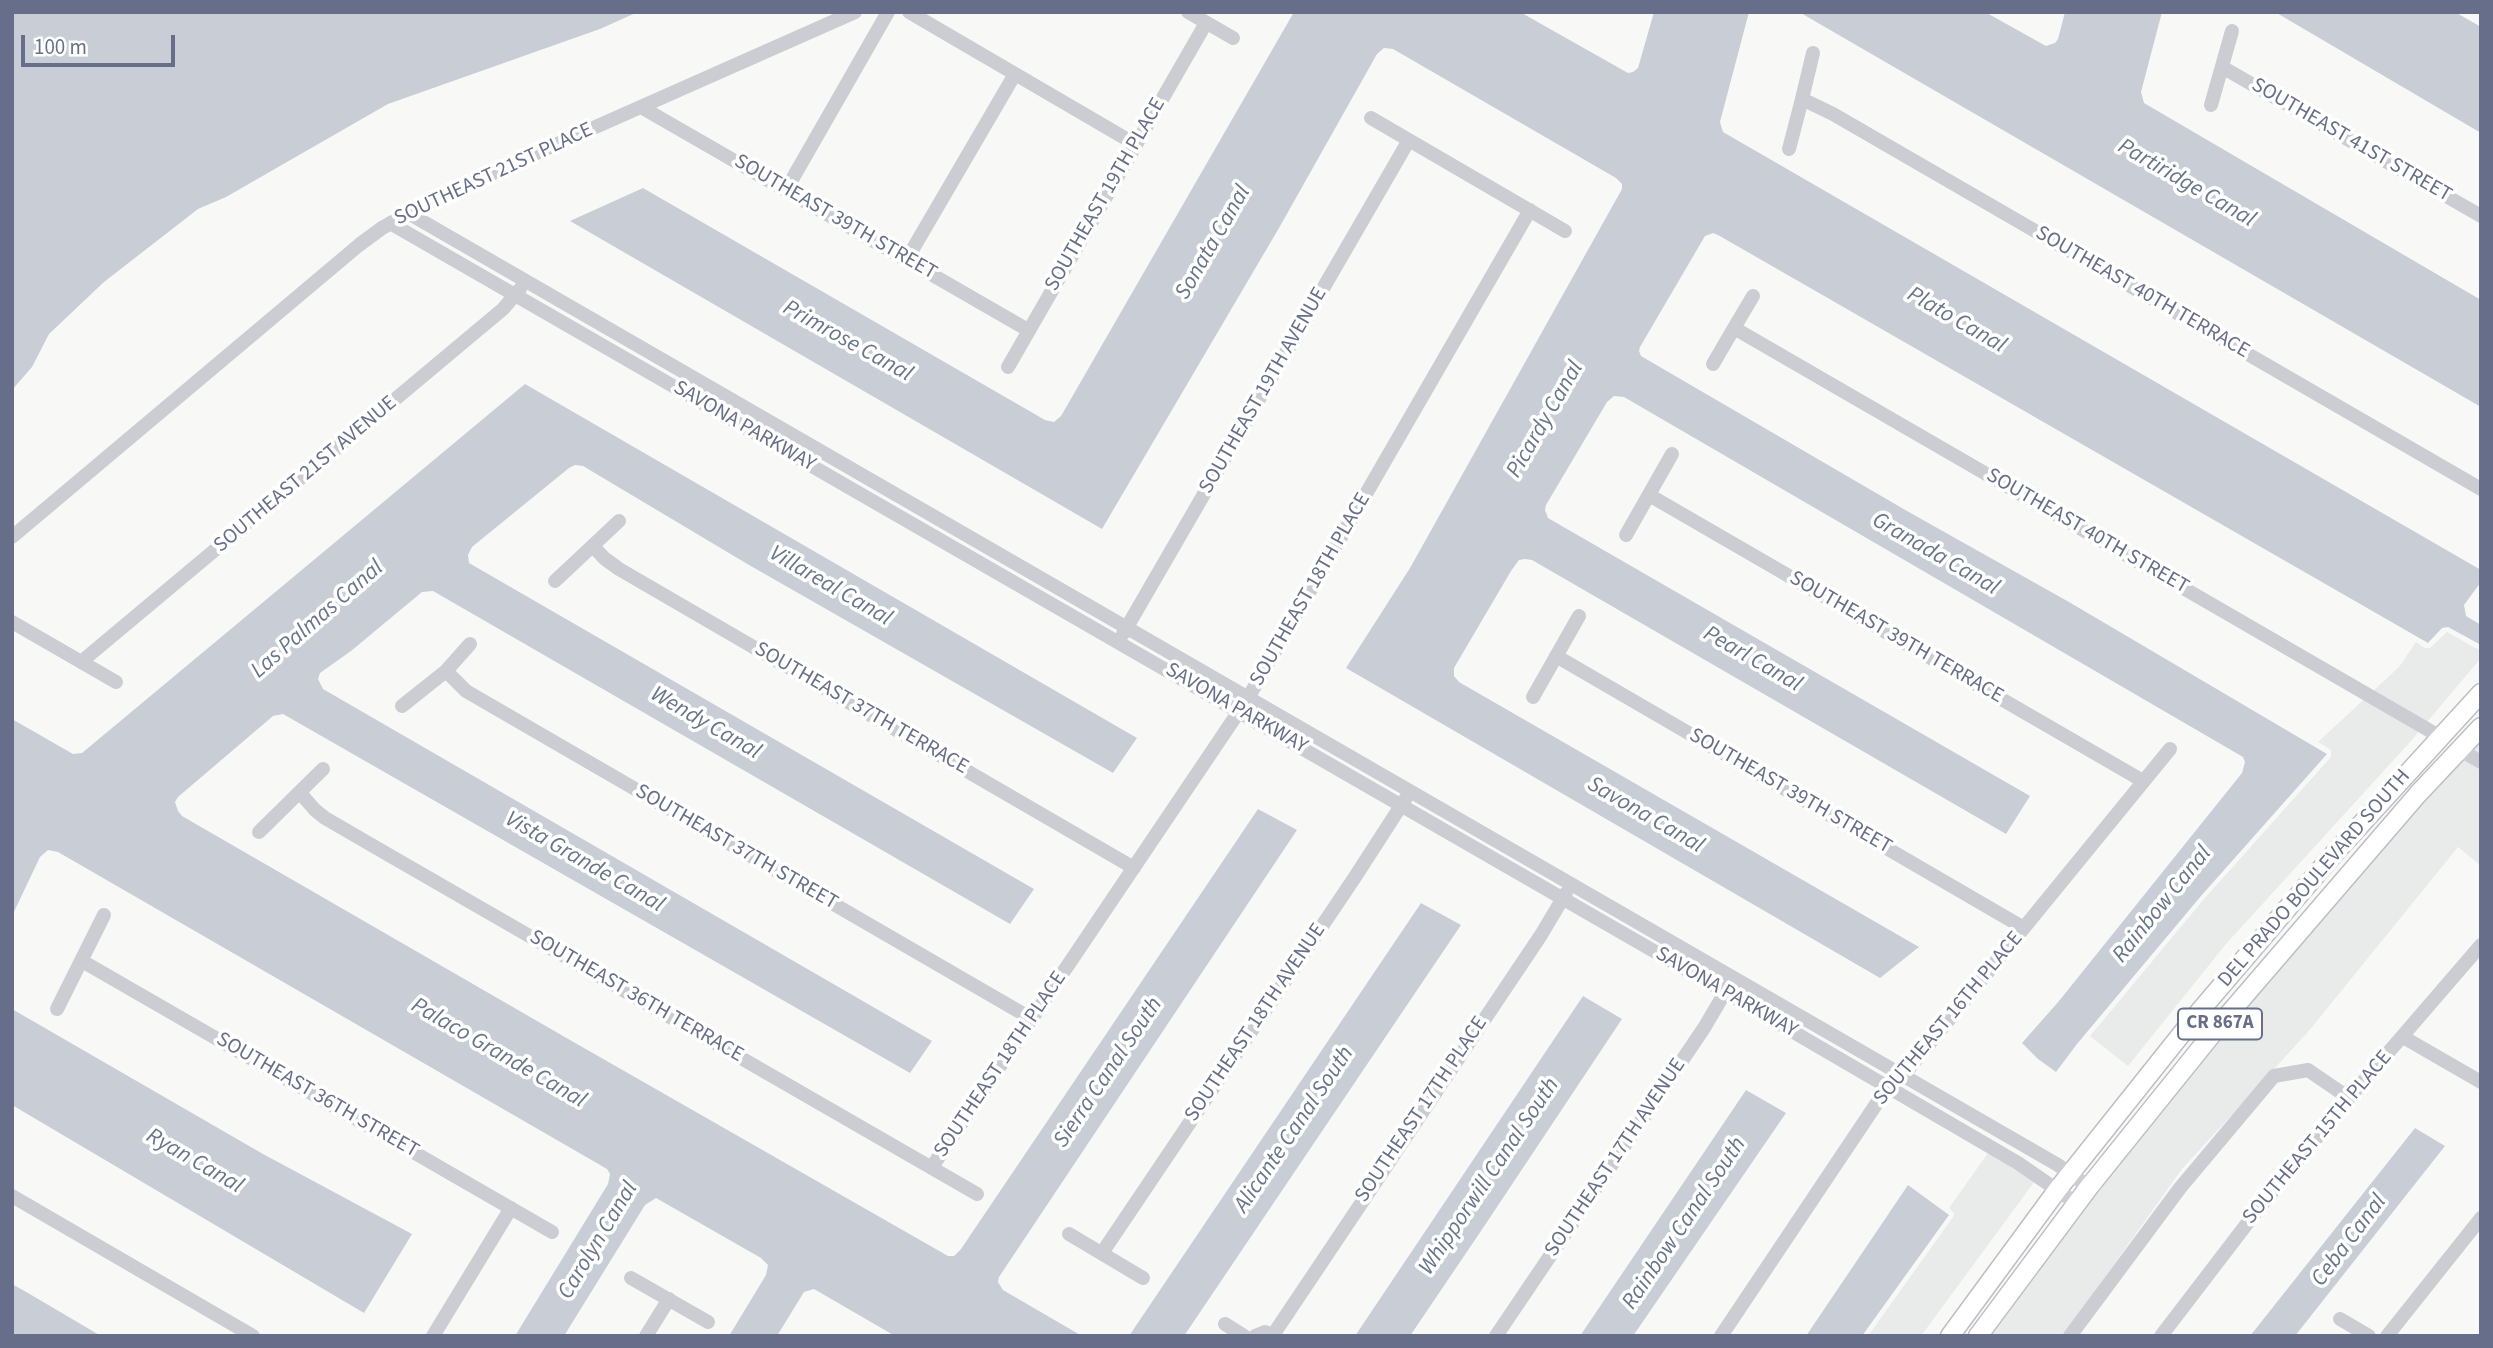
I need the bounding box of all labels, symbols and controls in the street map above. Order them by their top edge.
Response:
scale bar [24,21,178,65]
text: 100 m [34,32,87,62]
street label: SOUTHEAST 41ST STREET [2246,73,2456,209]
street label: SOUTHEAST 19TH PLACE [1040,94,1172,296]
street label: SOUTHEAST 21ST PLACE [391,118,597,232]
water label: Partiridge Canal [2112,134,2260,234]
street label: SOUTHEAST 39TH STREET [729,150,941,286]
water label: Sonata Canal [1170,181,1258,305]
street label: SOUTHEAST 40TH TERRACE [2031,221,2253,365]
water label: Plato Canal [1902,282,2010,360]
street label: SOUTHEAST 19TH AVENUE [1195,284,1333,498]
water label: Primrose Canal [777,295,917,389]
water label: Picardy Canal [1502,357,1590,483]
street label: SAVONA PARKWAY [668,376,820,478]
street label: SOUTHEAST 21ST AVENUE [210,391,402,559]
street label: SOUTHEAST 40TH STREET [1981,464,2193,600]
street label: SOUTHEAST 18TH PLACE [1245,489,1377,691]
water label: Granada Canal [1867,507,2003,603]
water label: Villareal Canal [764,541,896,633]
water label: Las Palmas Canal [246,555,390,685]
street label: SOUTHEAST 39TH TERRACE [1785,566,2007,710]
water label: Pearl Canal [1698,621,1806,699]
street label: SOUTHEAST 37TH TERRACE [750,637,972,781]
street label: SAVONA PARKWAY [1160,658,1312,760]
water label: Wendy Canal [645,681,765,767]
street label: SOUTHEAST 39TH STREET [1684,724,1896,860]
street label: DEL PRADO BOULEVARD SOUTH [2214,765,2416,993]
water label: Savona Canal [1582,772,1708,860]
street label: SOUTHEAST 37TH STREET [630,780,842,916]
water label: Vista Grande Canal [500,806,668,920]
water label: Rainbow Canal [2107,841,2219,969]
street label: SOUTHEAST 18TH AVENUE [1180,919,1332,1127]
street label: SOUTHEAST 36TH TERRACE [525,925,747,1069]
street label: SOUTHEAST 16TH PLACE [1869,927,2029,1111]
street label: SAVONA PARKWAY [1650,942,1802,1044]
street label: SOUTHEAST 18TH PLACE [929,967,1073,1163]
water label: Palaco Grande Canal [406,993,590,1115]
water label: Sierra Canal South [1049,993,1169,1153]
road number: CR 867A [2178,1008,2262,1040]
street label: SOUTHEAST 17TH PLACE [1350,1012,1494,1208]
street label: SOUTHEAST 36TH STREET [211,1028,423,1164]
water label: Alicante Canal South [1229,1042,1361,1218]
street label: SOUTHEAST 15TH PLACE [2238,1046,2398,1230]
street label: SOUTHEAST 17TH AVENUE [1540,1054,1692,1262]
water label: Whipporwill Canal South [1414,1073,1566,1281]
water label: Ryan Canal [141,1123,247,1201]
water label: Rainbow Canal South [1617,1133,1753,1315]
water label: Carolyn Canal [553,1177,645,1305]
water label: Ceba Canal [2306,1190,2394,1292]

